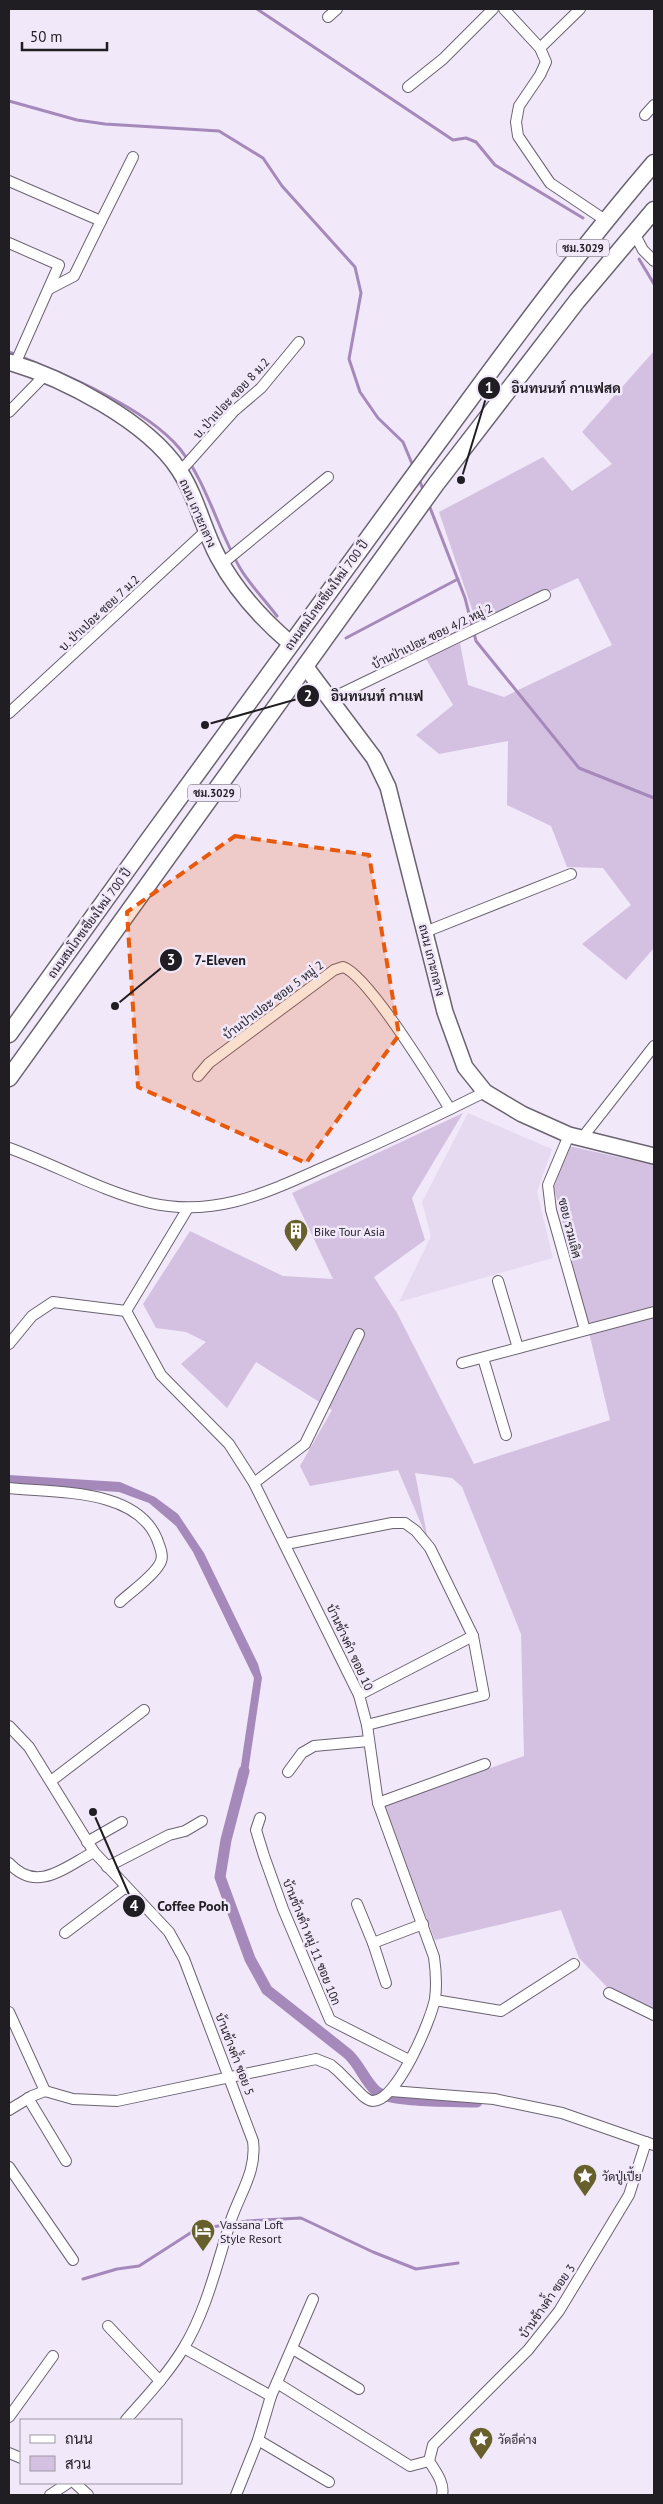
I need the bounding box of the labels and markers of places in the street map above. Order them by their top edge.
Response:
callout: อินทนนท์ กาแฟสด [476,373,631,402]
callout: อินทนนท์ กาแฟ [296,681,434,710]
callout: 7-Eleven [159,945,255,974]
building icon: Bike Tour Asia [283,1218,309,1252]
place label: Bike Tour Asia [314,1224,385,1239]
callout: Coffee Pooh [122,1891,238,1920]
place icon: วัดปู่เปี้ย [572,2163,598,2197]
place label: วัดปู่เปี้ย [602,2166,642,2185]
place label: Vassana Loft Style Resort [219,2217,283,2246]
hotel icon: Vassana Loft Style Resort [190,2218,216,2252]
place icon: วัดอีค่าง [468,2426,494,2460]
place label: วัดอีค่าง [498,2432,537,2447]

